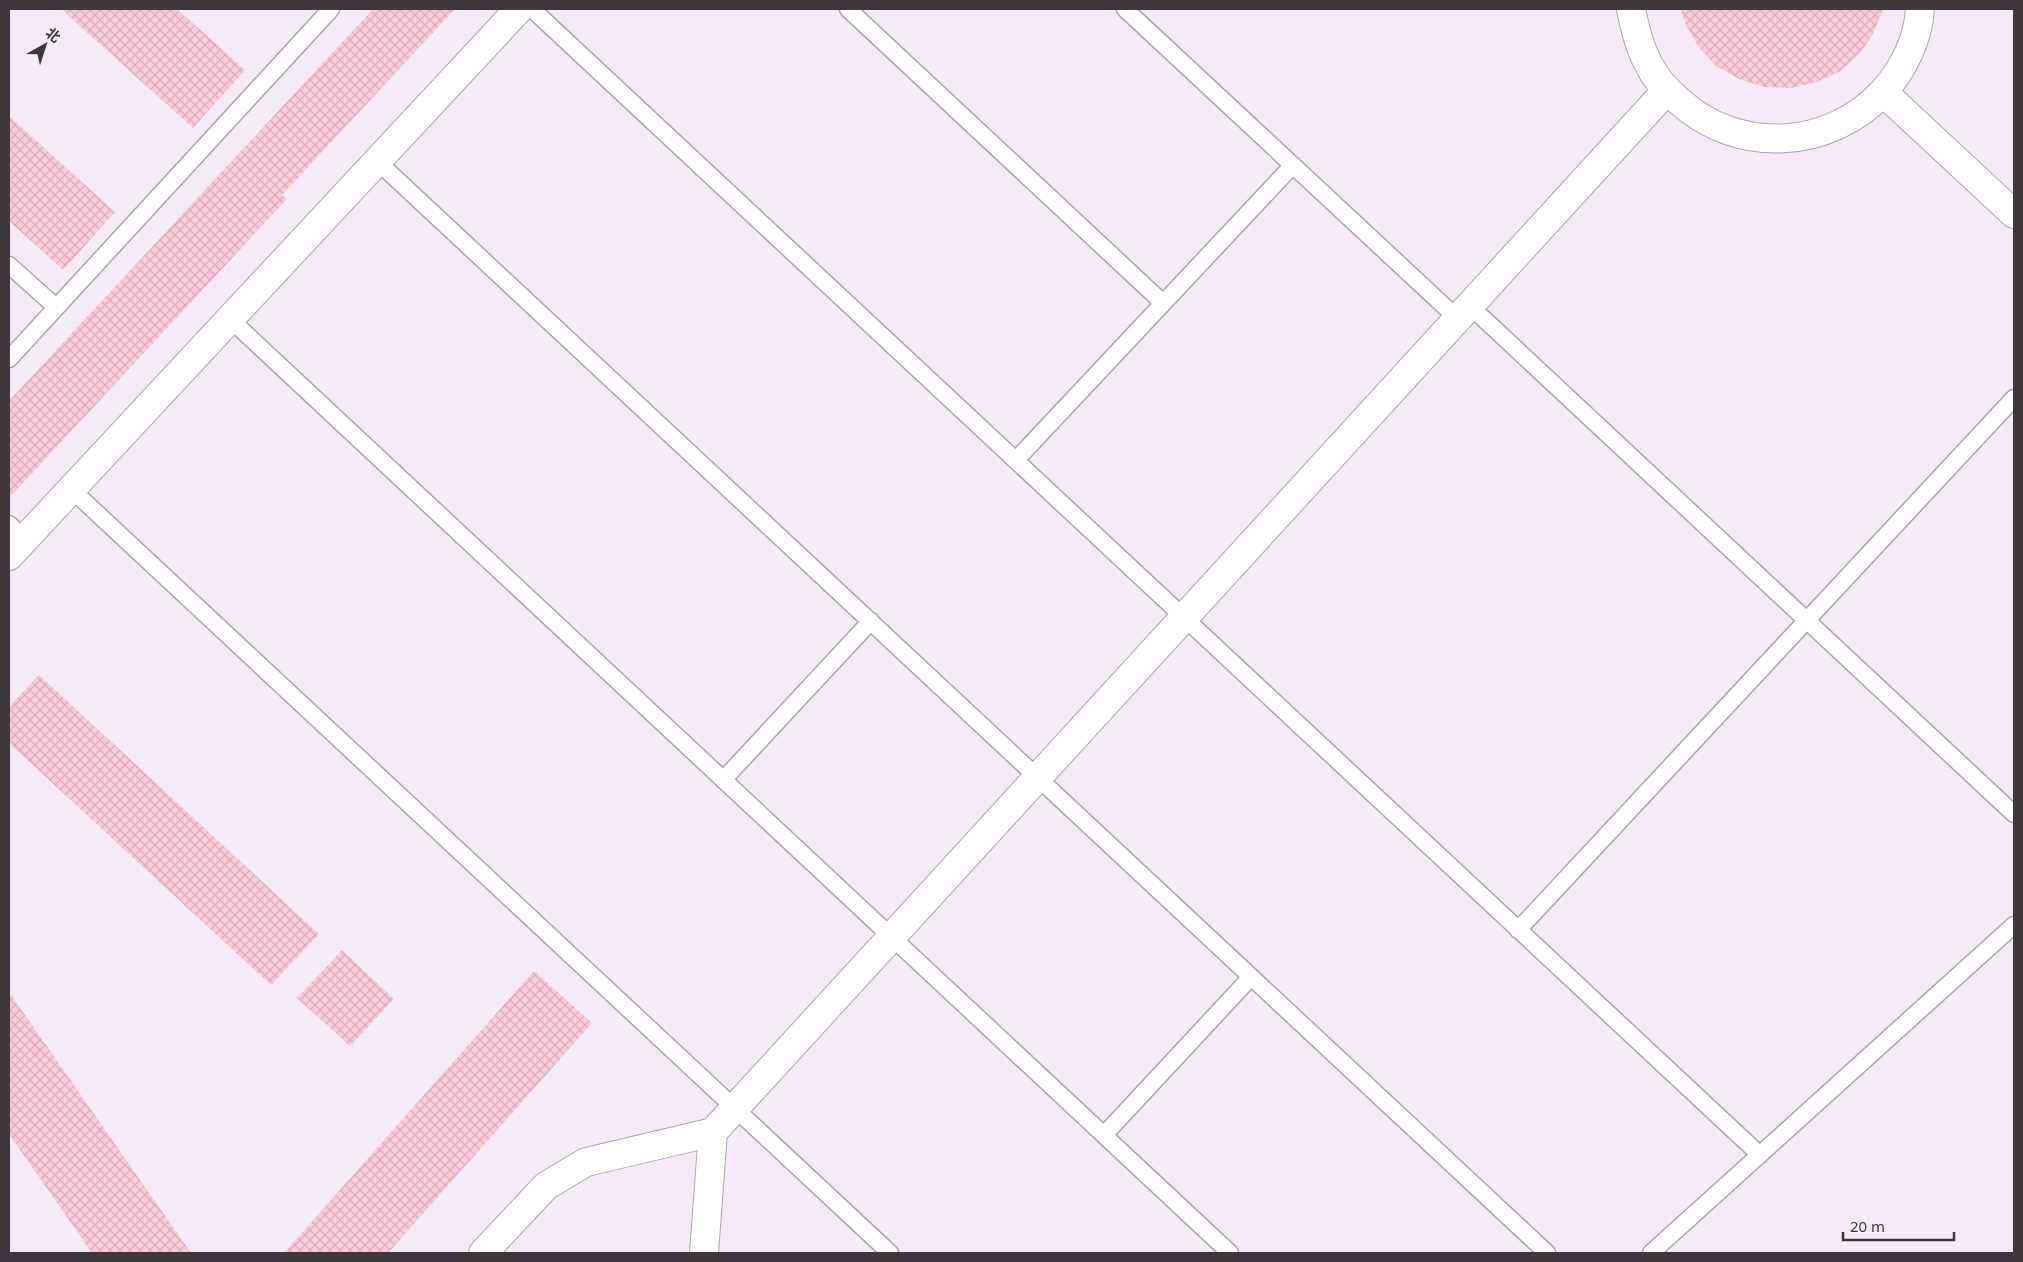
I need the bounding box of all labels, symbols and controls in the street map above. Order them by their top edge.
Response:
north arrow [20,20,70,70]
text: 北 [42,23,65,46]
scale bar [1843,1210,1954,1242]
text: 20 m [1850,1216,1885,1236]

